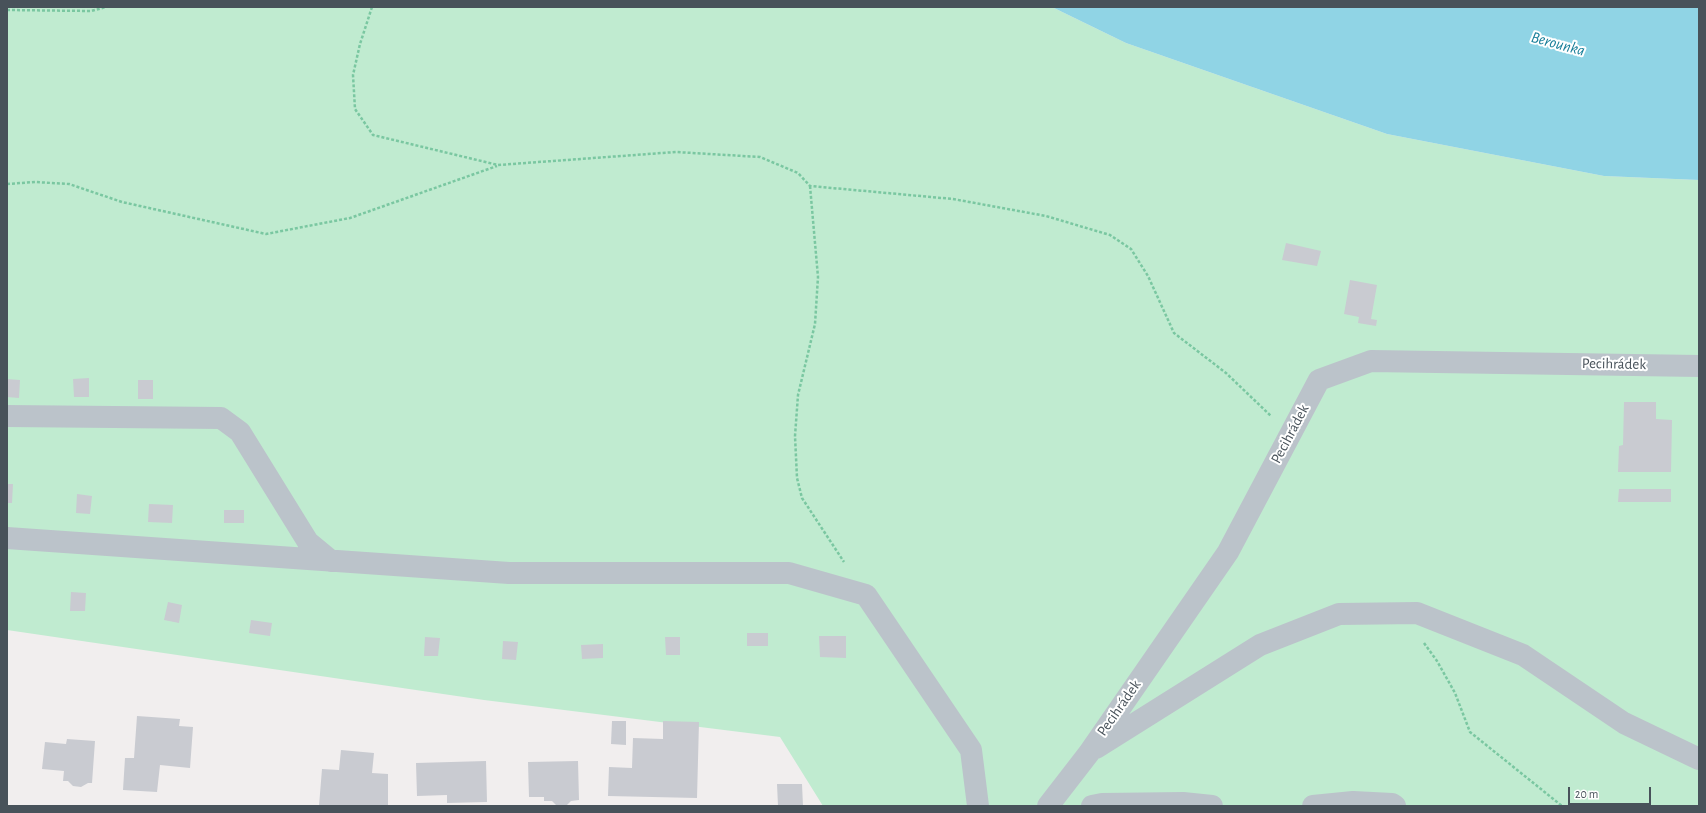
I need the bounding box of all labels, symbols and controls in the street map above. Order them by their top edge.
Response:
water label: Berounka [1529,28,1587,60]
street label: Pecihrádek [1582,354,1646,374]
street label: Pecihrádek [1267,401,1313,467]
street label: Pecihrádek [1093,677,1145,739]
scale bar [1570,779,1653,805]
text: 20 m [1575,788,1598,800]

